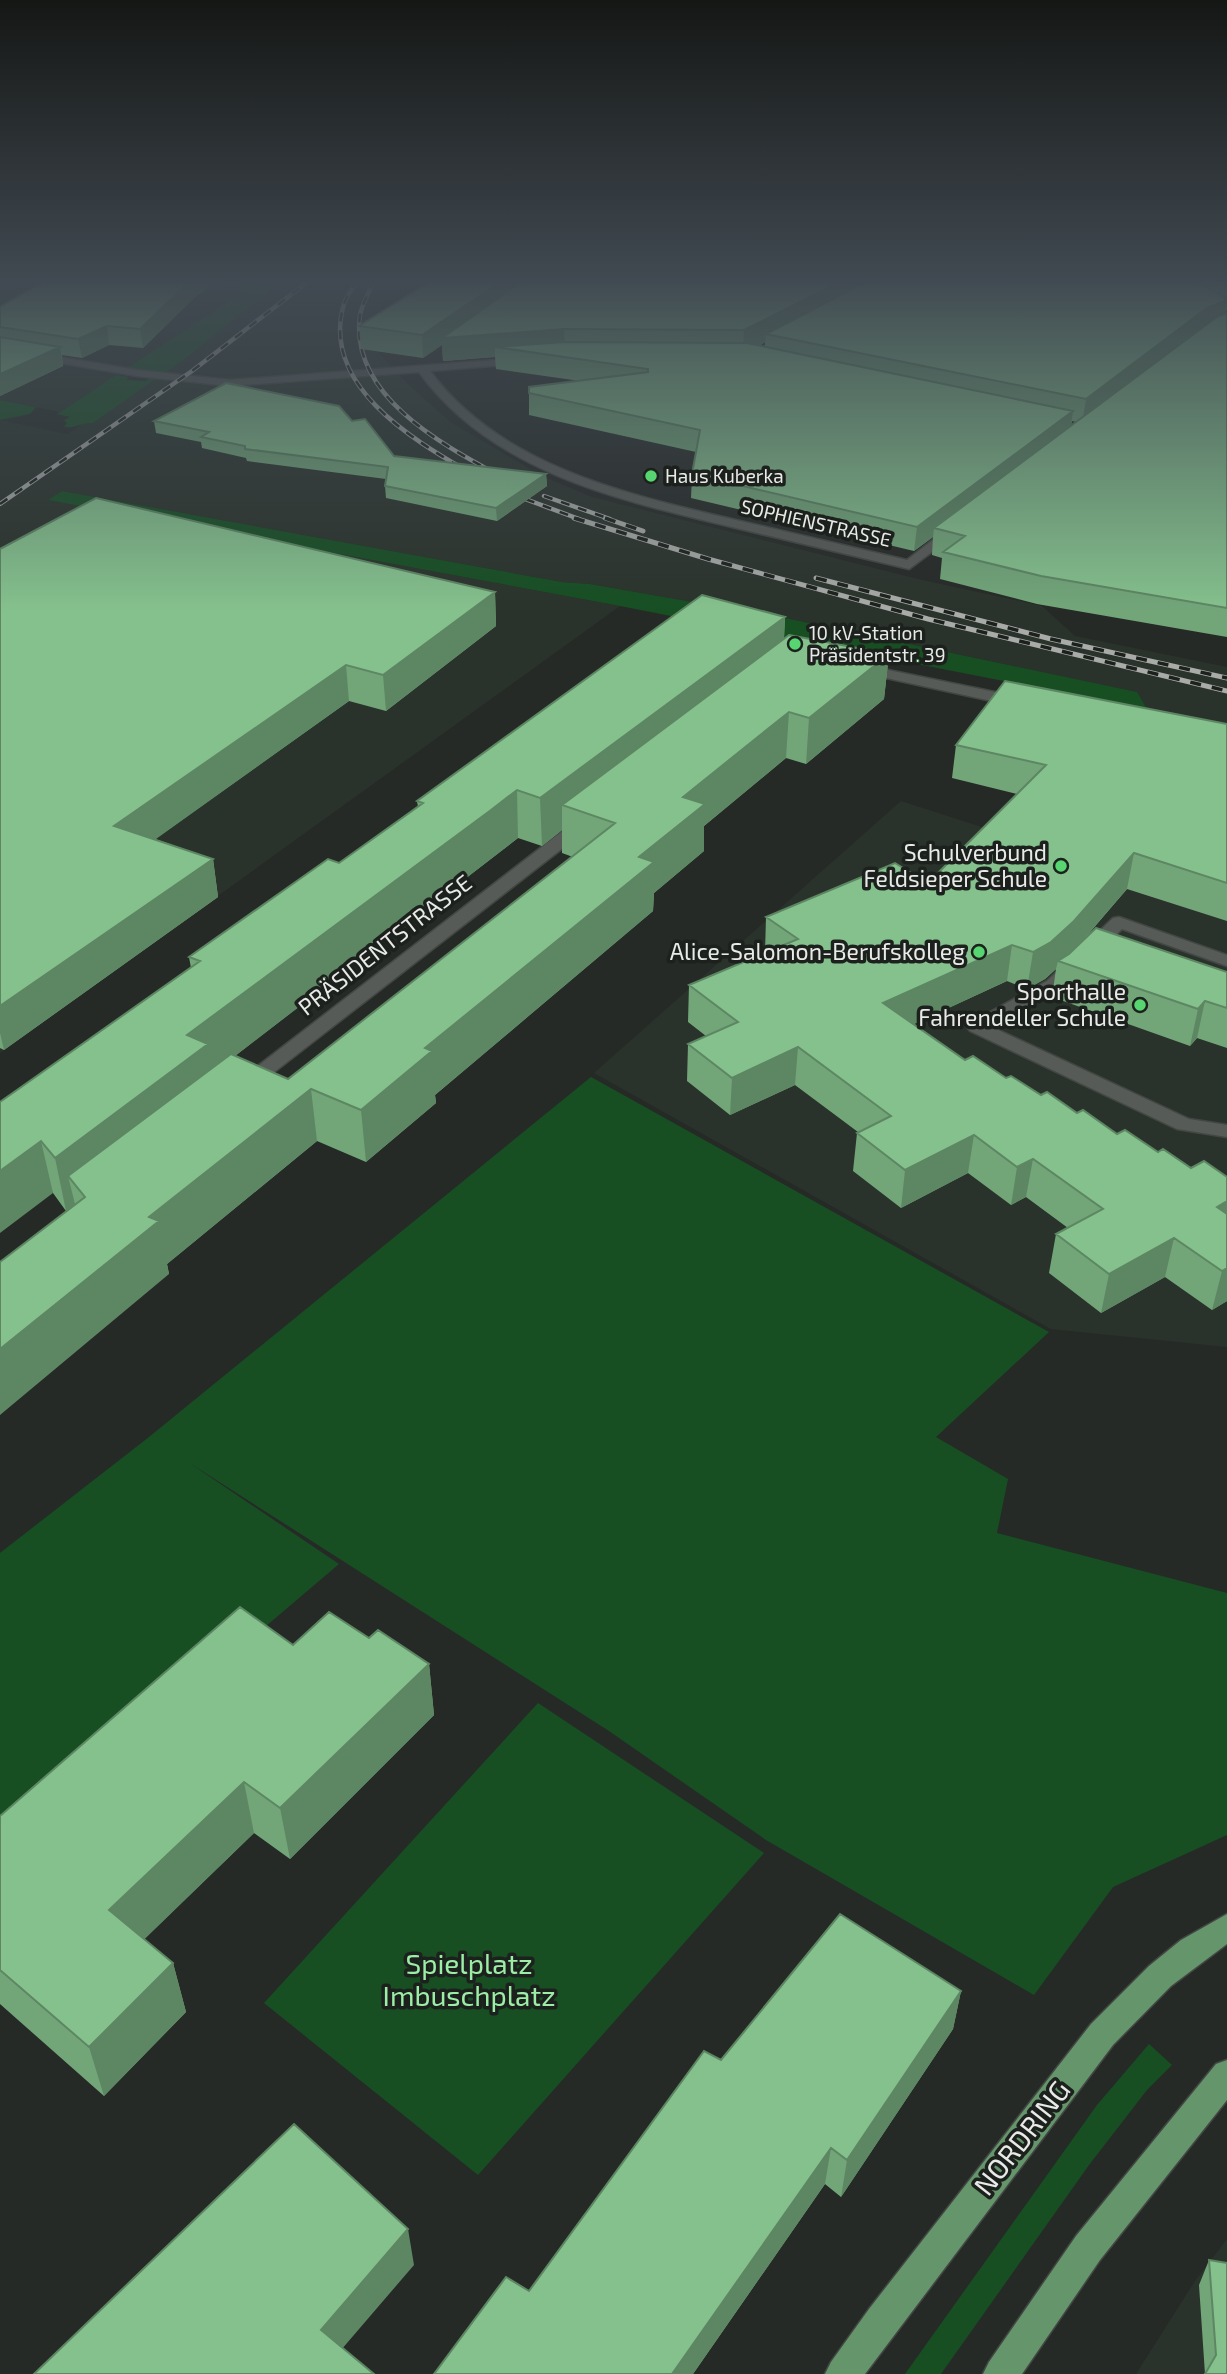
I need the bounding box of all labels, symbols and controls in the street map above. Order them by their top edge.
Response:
place label: Haus Kuberka [665,464,784,487]
marker: Haus Kuberka [643,468,659,484]
street label: SOPHIENSTRASSE [739,494,893,551]
place label: 10 kV-Station Präsidentstr. 39 [809,621,946,666]
marker: 10 kV-Station Präsidentstr. 39 [787,636,803,652]
place label: Schulverbund Feldsieper Schule [864,838,1047,892]
marker: Schulverbund Feldsieper Schule [1053,858,1069,874]
street label: PRÄSIDENTSTRASSE [292,868,477,1021]
place label: Alice-Salomon-Berufskolleg [670,937,965,965]
marker: Alice-Salomon-Berufskolleg [971,944,987,960]
place label: Sporthalle Fahrendeller Schule [918,977,1126,1031]
marker: Sporthalle Fahrendeller Schule [1132,997,1148,1013]
park label: Spielplatz Imbuschplatz [383,1946,555,2012]
street label: NORDRING [966,2073,1077,2202]

